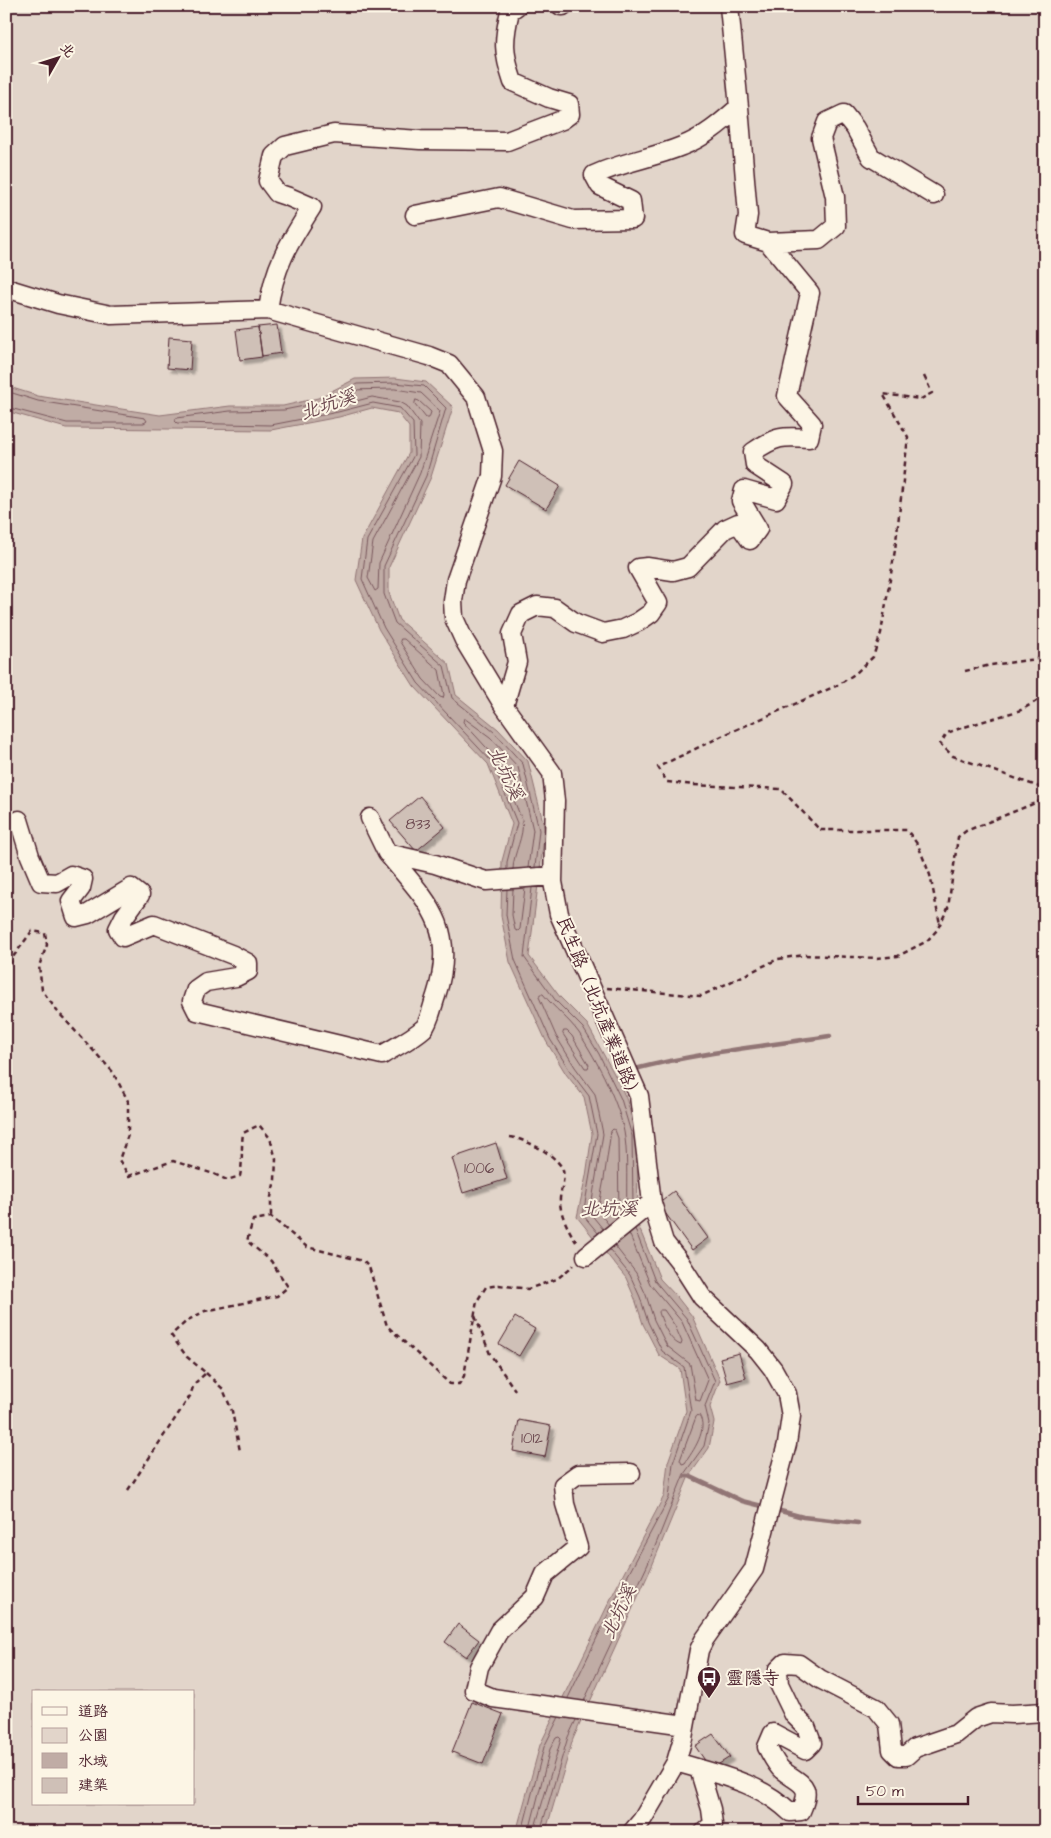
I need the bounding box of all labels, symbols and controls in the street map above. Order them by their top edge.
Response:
north arrow [32,32,82,82]
text: 北 [55,39,80,62]
water label: 北坑溪 [297,383,360,427]
water label: 北坑溪 [480,741,530,805]
house number: 833 [406,814,431,835]
street label: 民生路（北坑產業道路） [550,913,648,1105]
house number: 1006 [464,1158,495,1179]
water label: 北坑溪 [580,1196,638,1223]
house number: 1012 [521,1428,543,1449]
water label: 北坑溪 [595,1580,644,1644]
bus stop icon: 靈隱寺 [696,1665,722,1699]
place label: 靈隱寺 [726,1666,780,1691]
legend [32,1690,195,1806]
text: 道路 [78,1701,108,1722]
text: 公園 [78,1725,108,1746]
text: 水域 [78,1751,108,1772]
scale bar [858,1773,968,1805]
text: 建築 [78,1775,108,1796]
text: 50 m [866,1781,904,1802]

